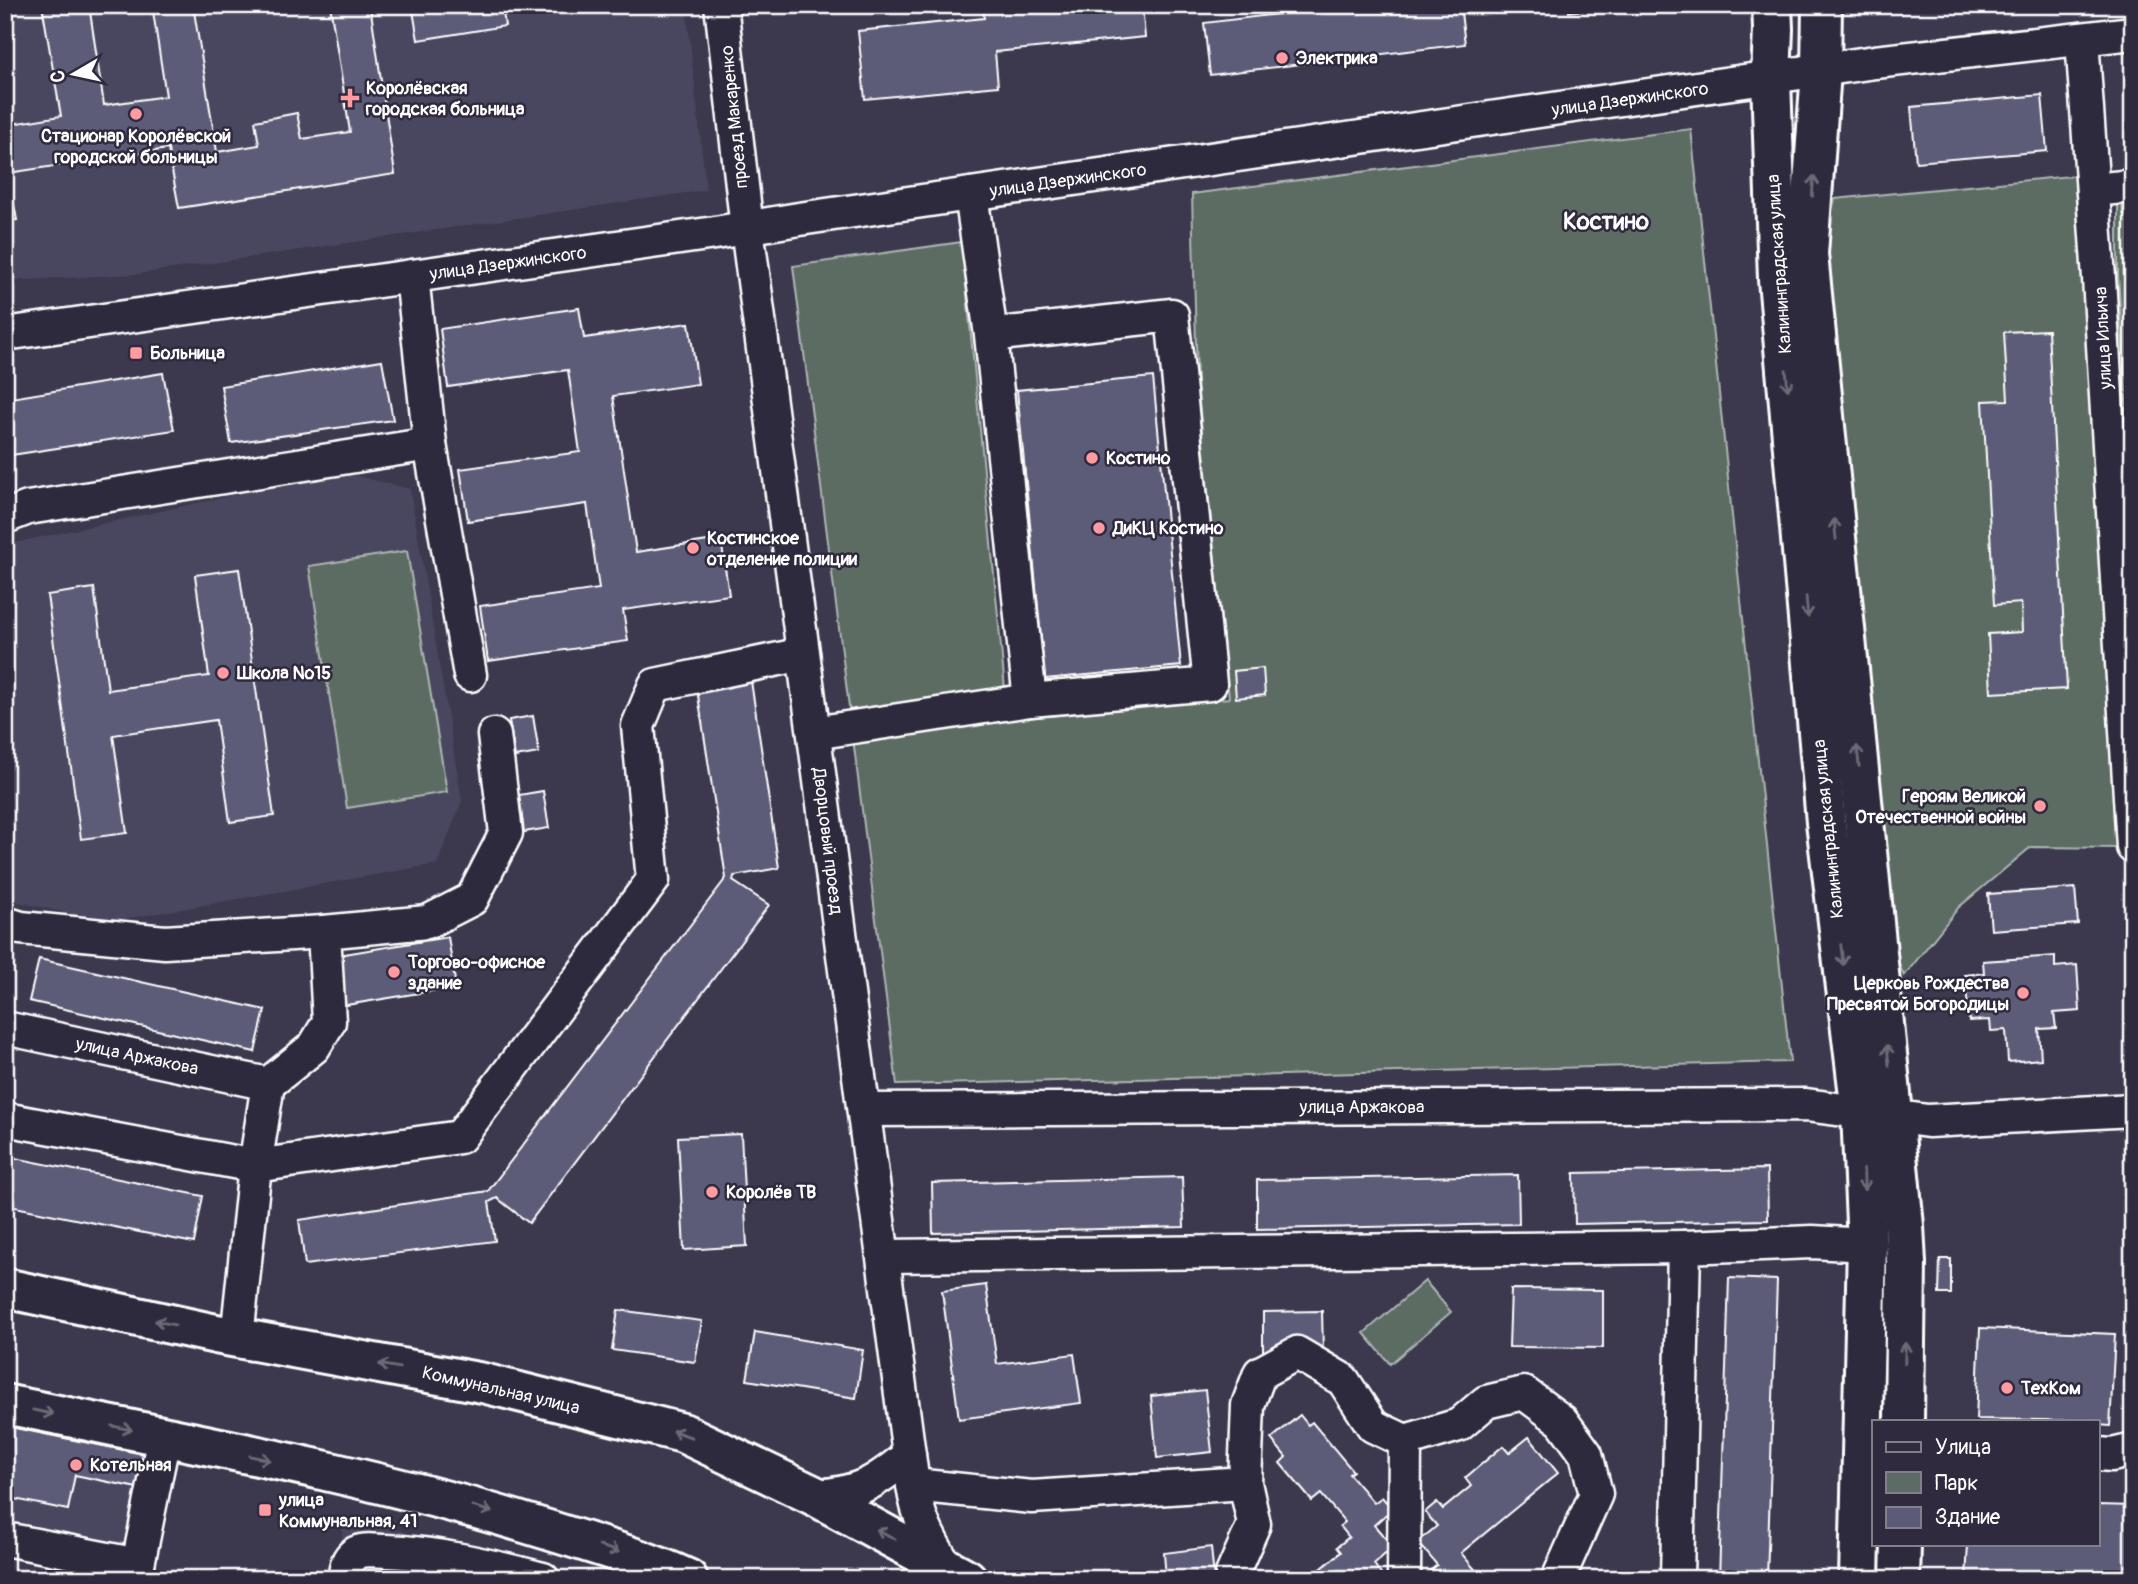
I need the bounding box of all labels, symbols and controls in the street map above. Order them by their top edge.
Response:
north arrow [38,38,108,108]
street label: проезд Макаренко [716,44,753,190]
place label: Электрика [1296,47,1378,70]
marker: Электрика [1274,50,1290,66]
text: С [45,69,71,84]
place label: Королёвская городская больница [365,77,525,121]
street label: улица Дзержинского [1549,77,1710,122]
marker: Королёвская городская больница [340,88,360,108]
marker: Стационар Королёвской городской больницы [128,106,144,122]
place label: Стационар Королёвской городской больницы [41,125,231,169]
street label: улица Дзержинского [987,158,1148,203]
street label: Калининградская улица [1762,173,1797,355]
one-way arrow [1806,175,1819,198]
district label: Костино [1563,207,1649,236]
street label: улица Дзержинского [427,241,588,286]
street label: улица Ильича [2089,286,2118,391]
place label: Больница [150,342,225,365]
marker: Больница [128,345,144,361]
one-way arrow [1781,368,1794,391]
place label: Костино [1106,447,1171,470]
marker: Костино [1084,450,1100,466]
place label: ДиКЦ Костино [1112,517,1224,540]
one-way arrow [1828,519,1841,541]
marker: ДиКЦ Костино [1091,520,1107,536]
place label: Костинское отделение полиции [706,527,857,571]
marker: Костинское отделение полиции [685,540,701,556]
one-way arrow [1801,595,1814,617]
place label: Школа №15 [236,662,331,685]
marker: Школа №15 [215,665,231,681]
street label: Калининградская улица [1808,738,1849,920]
one-way arrow [1851,745,1864,768]
street label: Дворцовый проезд [807,766,848,916]
place label: Героям Великой Отечественной войны [1855,785,2026,829]
marker: Героям Великой Отечественной войны [2032,798,2048,814]
one-way arrow [1836,943,1849,966]
place label: Торгово-офисное здание [407,951,546,995]
marker: Торгово-офисное здание [386,964,402,980]
place label: Церковь Рождества Пресвятой Богородицы [1827,972,2010,1016]
marker: Церковь Рождества Пресвятой Богородицы [2015,985,2031,1001]
street label: улица Аржакова [72,1032,200,1081]
one-way arrow [1881,1044,1894,1067]
street label: улица Аржакова [1299,1096,1424,1119]
one-way arrow [1858,1168,1871,1191]
place label: Королёв ТВ [726,1181,816,1204]
marker: Королёв ТВ [704,1184,720,1200]
one-way arrow [154,1315,177,1329]
one-way arrow [1898,1342,1912,1365]
one-way arrow [378,1359,401,1372]
street label: Коммунальная улица [420,1361,582,1420]
place label: ТехКом [2020,1377,2081,1400]
marker: ТехКом [1999,1380,2015,1396]
one-way arrow [31,1405,54,1419]
legend [1872,1420,2100,1546]
one-way arrow [110,1422,133,1436]
one-way arrow [671,1427,693,1439]
text: Улица [1935,1434,1991,1461]
one-way arrow [248,1451,271,1465]
place label: Котельная [90,1454,171,1477]
marker: Котельная [68,1457,84,1473]
text: Парк [1935,1470,1978,1497]
place label: улица Коммунальная, 41 [278,1489,417,1533]
marker: улица Коммунальная, 41 [257,1502,273,1518]
one-way arrow [470,1504,492,1517]
text: Здание [1935,1504,2001,1531]
one-way arrow [876,1526,897,1540]
one-way arrow [598,1543,620,1556]

